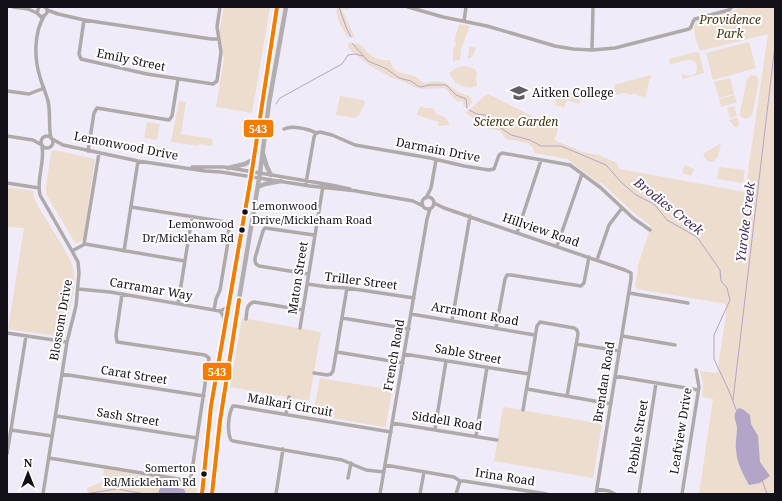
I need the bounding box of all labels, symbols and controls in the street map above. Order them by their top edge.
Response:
park label: Providence Park [698,11,761,42]
street label: Emily Street [95,44,167,75]
school or university icon: Aitken College [509,83,529,103]
place label: Aitken College [532,84,614,101]
park label: Science Garden [474,113,558,130]
line badge: 543 [243,119,274,138]
text: 543 [249,121,267,136]
street label: Lemonwood Drive [72,127,180,164]
street label: Darmain Drive [395,133,482,166]
water label: Brodies Creek [630,173,708,239]
water label: Yuroke Creek [731,180,759,263]
place label: Lemonwood Drive/Mickleham Road [252,198,372,227]
marker: Lemonwood Drive/Mickleham Road [240,207,250,217]
street label: Hillview Road [500,208,583,251]
place label: Lemonwood Dr/Mickleham Rd [142,216,234,245]
marker: Lemonwood Dr/Mickleham Rd [237,225,247,235]
street label: Maton Street [283,240,312,316]
street label: Triller Street [324,268,398,293]
street label: Carramar Way [108,273,194,304]
street label: Blossom Drive [45,278,76,362]
street label: Arramont Road [430,297,521,330]
street label: French Road [379,317,408,392]
street label: Sable Street [433,339,503,368]
street label: Brendan Road [589,340,618,424]
street label: Carat Street [100,361,169,388]
line badge: 543 [202,362,232,381]
text: 543 [208,364,226,379]
street label: Leafview Drive [665,386,696,475]
street label: Malkari Circuit [246,389,334,420]
street label: Pebble Street [623,398,652,475]
street label: Sash Street [96,403,160,430]
street label: Siddell Road [411,407,484,435]
north arrow [8,453,48,493]
text: N [24,455,33,470]
place label: Somerton Rd/Mickleham Rd [103,460,196,489]
street label: Irina Road [474,463,537,490]
marker: Somerton Rd/Mickleham Rd [199,469,209,479]

